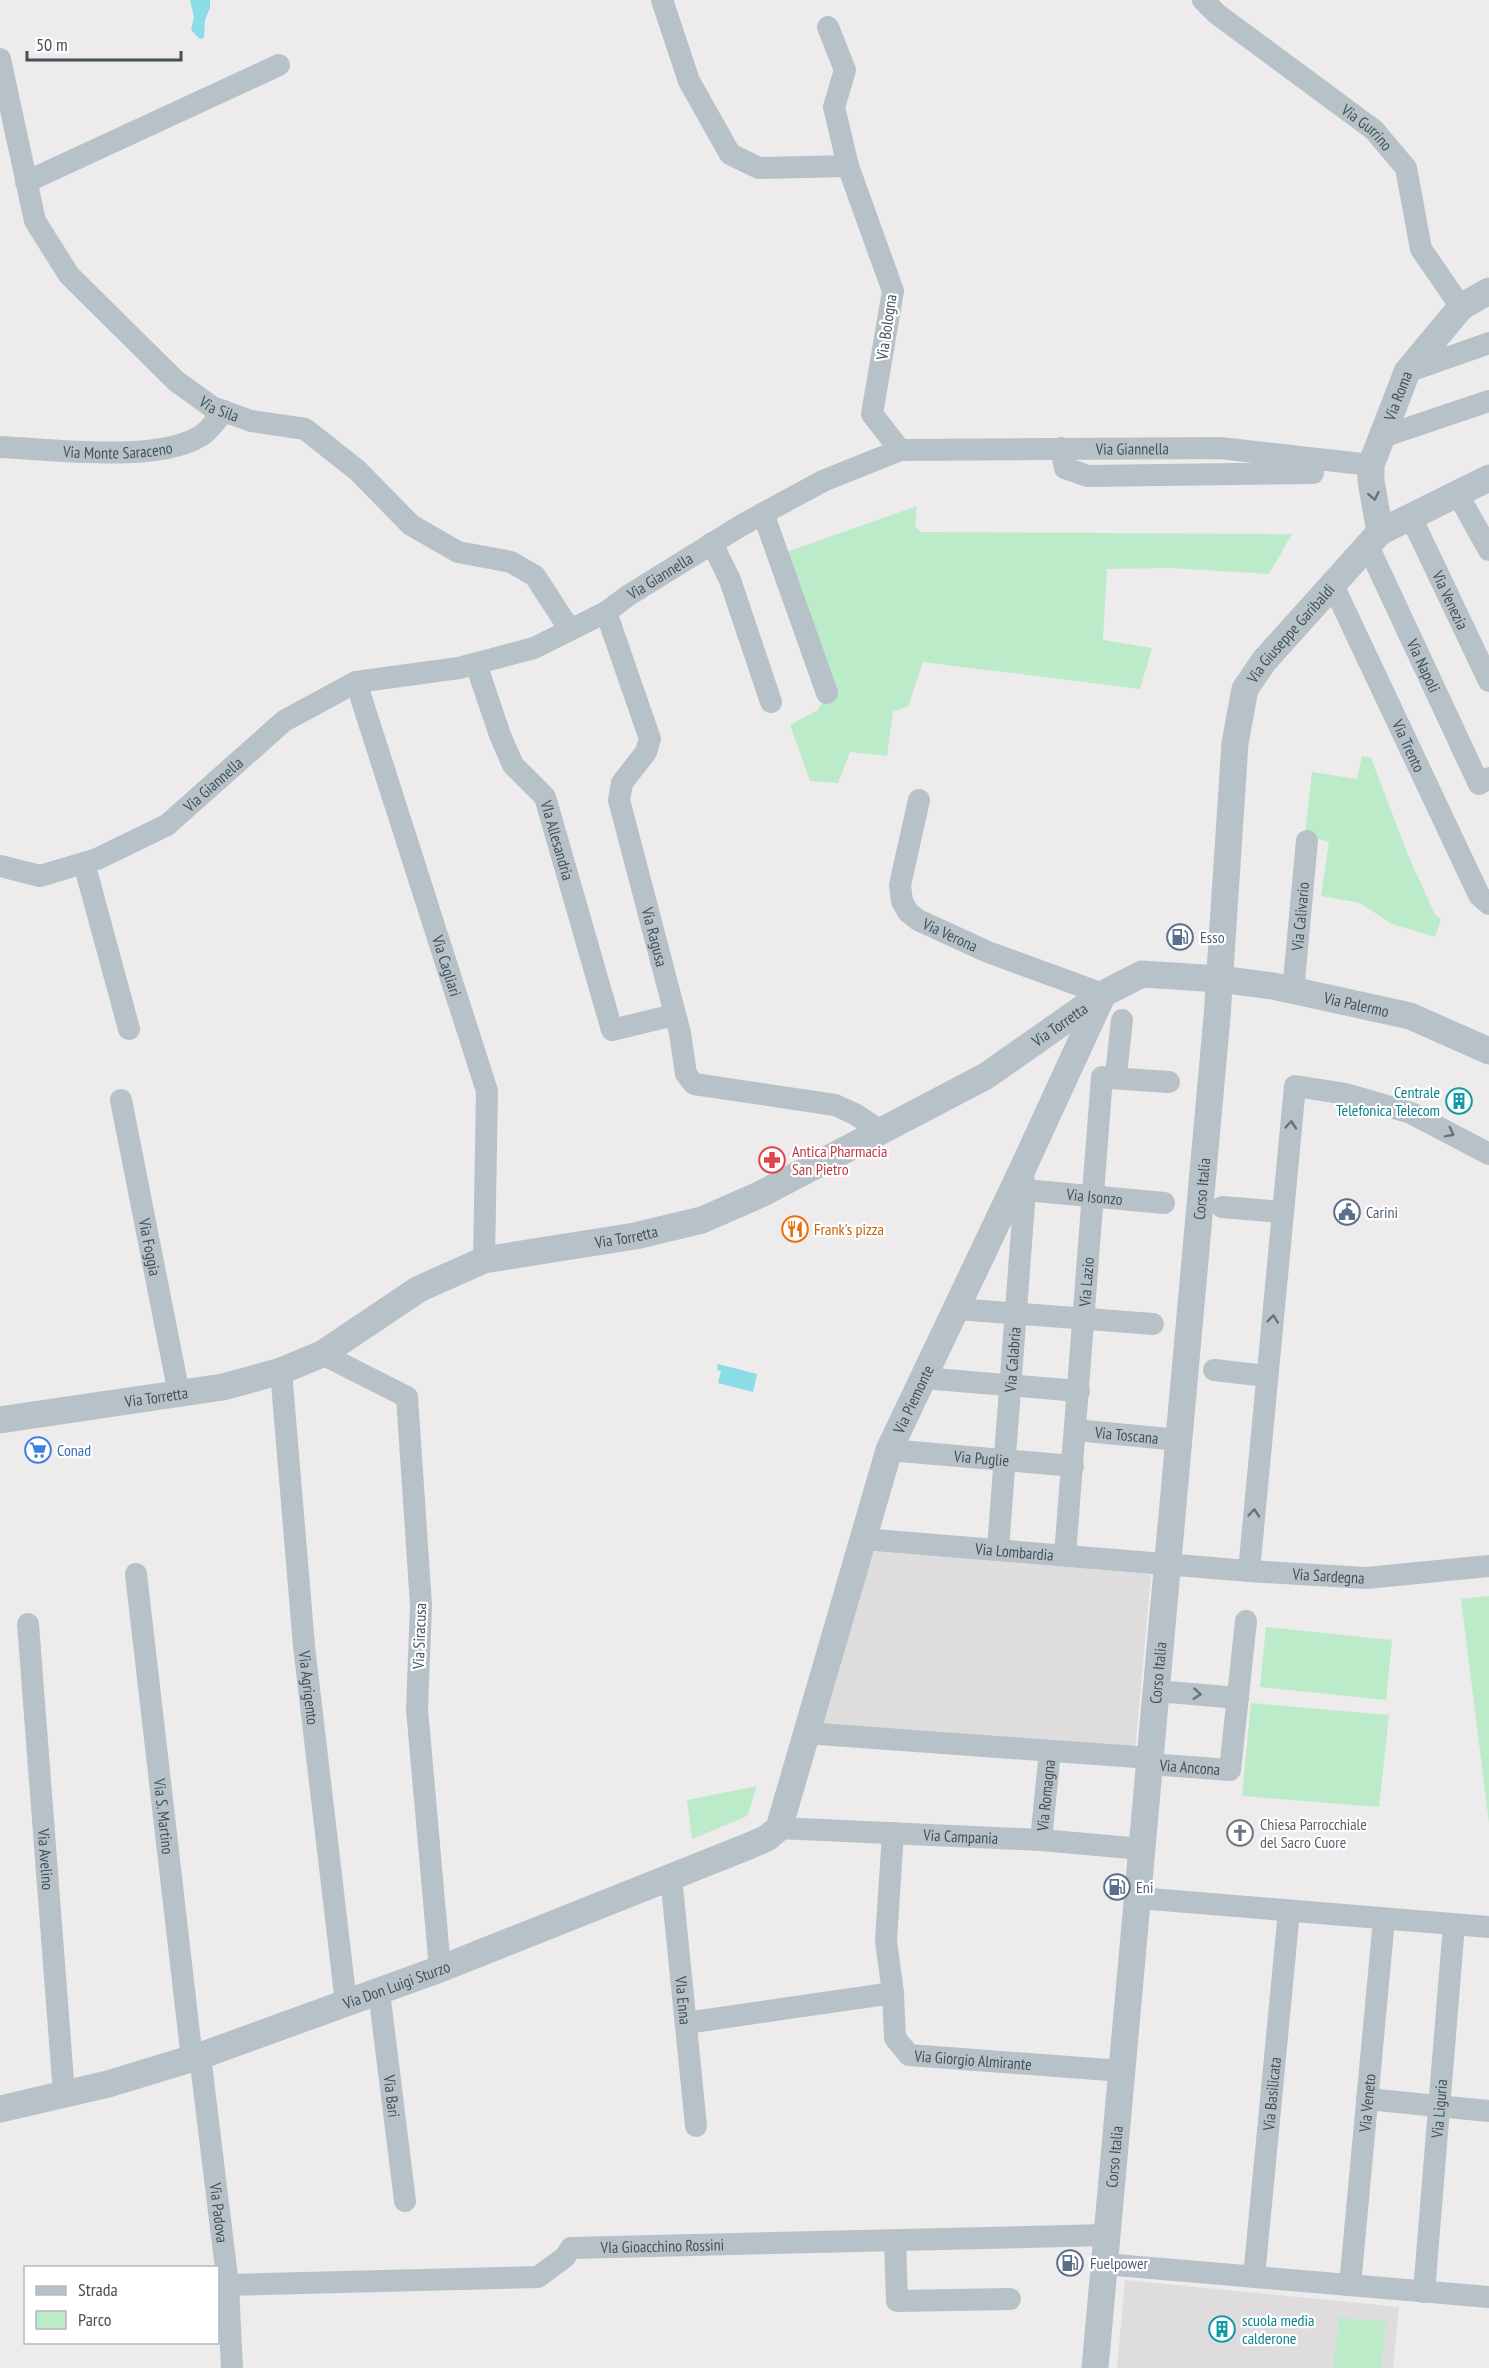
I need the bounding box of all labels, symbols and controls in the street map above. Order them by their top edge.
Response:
scale bar [27,24,182,62]
text: 50 m [36,33,68,56]
street label: Via Gurrino [1337,99,1397,155]
street label: Via Bologna [871,293,901,362]
street label: Via Roma [1379,368,1416,424]
street label: Via Sila [195,391,242,426]
street label: Via Monte Saraceno [61,437,174,463]
street label: Via Giannella [1095,438,1169,459]
one-way arrow [1367,491,1379,500]
street label: Via Giannella [623,548,696,604]
street label: Via Venezia [1428,567,1473,633]
street label: Via Giuseppe Garibaldi [1242,580,1339,687]
street label: Via Napoli [1402,635,1445,696]
street label: Via Trento [1387,716,1430,775]
street label: Via Giannella [178,752,247,817]
street label: VIa Allesandria [536,797,578,883]
street label: Via Calivario [1287,881,1313,953]
street label: Via Ragusa [637,904,672,969]
street label: Via Verona [919,913,981,956]
fuel station icon: Esso [1165,922,1195,952]
place label: Esso [1200,927,1225,947]
street label: Via Cagliari [428,932,466,999]
street label: Via Palermo [1321,987,1391,1021]
street label: Via Torretta [1027,998,1091,1051]
place label: Centrale Telefonica Telecom [1336,1082,1440,1120]
building icon: Centrale Telefonica Telecom [1444,1086,1474,1116]
one-way arrow [1284,1120,1297,1129]
one-way arrow [1444,1126,1455,1137]
place label: Antica Pharmacia San Pietro [792,1141,887,1179]
pharmacy icon: Antica Pharmacia San Pietro [757,1145,787,1175]
street label: Corso Italia [1189,1157,1214,1221]
street label: Via Isonzo [1065,1184,1124,1209]
public building icon: Carini [1332,1197,1362,1227]
place label: Carini [1366,1202,1398,1222]
restaurant icon: Frank's pizza [780,1214,810,1244]
street label: Via Foggia [134,1216,165,1278]
place label: Frank's pizza [814,1219,884,1239]
street label: Via Torretta [592,1221,660,1252]
street label: Via Lazio [1074,1256,1098,1308]
one-way arrow [1266,1314,1279,1323]
street label: Via Calabria [1000,1326,1025,1394]
street label: Via Piemonte [888,1362,938,1438]
street label: Via Torretta [123,1382,189,1412]
street label: Via Toscana [1093,1422,1159,1448]
supermarket icon: Conad [23,1435,53,1465]
place label: Conad [57,1440,91,1460]
street label: Via Puglie [952,1446,1010,1470]
one-way arrow [1247,1508,1260,1518]
street label: Via Lombardia [974,1538,1054,1565]
street label: Via Sardegna [1291,1564,1365,1588]
street label: Via Siracusa [408,1603,430,1670]
street label: Corso Italia [1145,1641,1171,1705]
street label: Via Agrigento [295,1649,323,1726]
one-way arrow [1193,1688,1202,1701]
street label: Via Ancona [1158,1755,1221,1779]
street label: Via Romagna [1032,1758,1059,1833]
street label: Via S. Martino [150,1776,178,1855]
place label: Chiesa Parrocchiale del Sacro Cuore [1260,1814,1367,1852]
church icon: Chiesa Parrocchiale del Sacro Cuore [1225,1818,1255,1848]
street label: Via Campania [922,1825,999,1848]
street label: Via Avelino [34,1827,58,1891]
fuel station icon: Eni [1102,1872,1132,1902]
place label: Eni [1136,1877,1153,1897]
street label: Via Don Luigi Sturzo [339,1956,453,2014]
street label: VIa Enna [671,1974,696,2025]
street label: Via Giorgio Almirante [913,2045,1032,2074]
street label: Via Basilicata [1258,2056,1285,2132]
street label: Via Bari [379,2073,405,2119]
street label: Via Veneto [1354,2073,1380,2134]
street label: Via Liguria [1427,2078,1451,2140]
street label: Corso Italia [1101,2125,1127,2189]
street label: Via Padova [205,2181,233,2244]
street label: VIa Gioacchino Rossini [599,2234,724,2257]
fuel station icon: Fuelpower [1055,2248,1085,2278]
place label: Fuelpower [1090,2253,1149,2273]
legend [24,2266,219,2344]
text: Strada [78,2278,118,2301]
text: Parco [78,2308,112,2331]
place label: scuola media calderone [1242,2310,1314,2348]
building icon: scuola media calderone [1207,2314,1237,2344]

